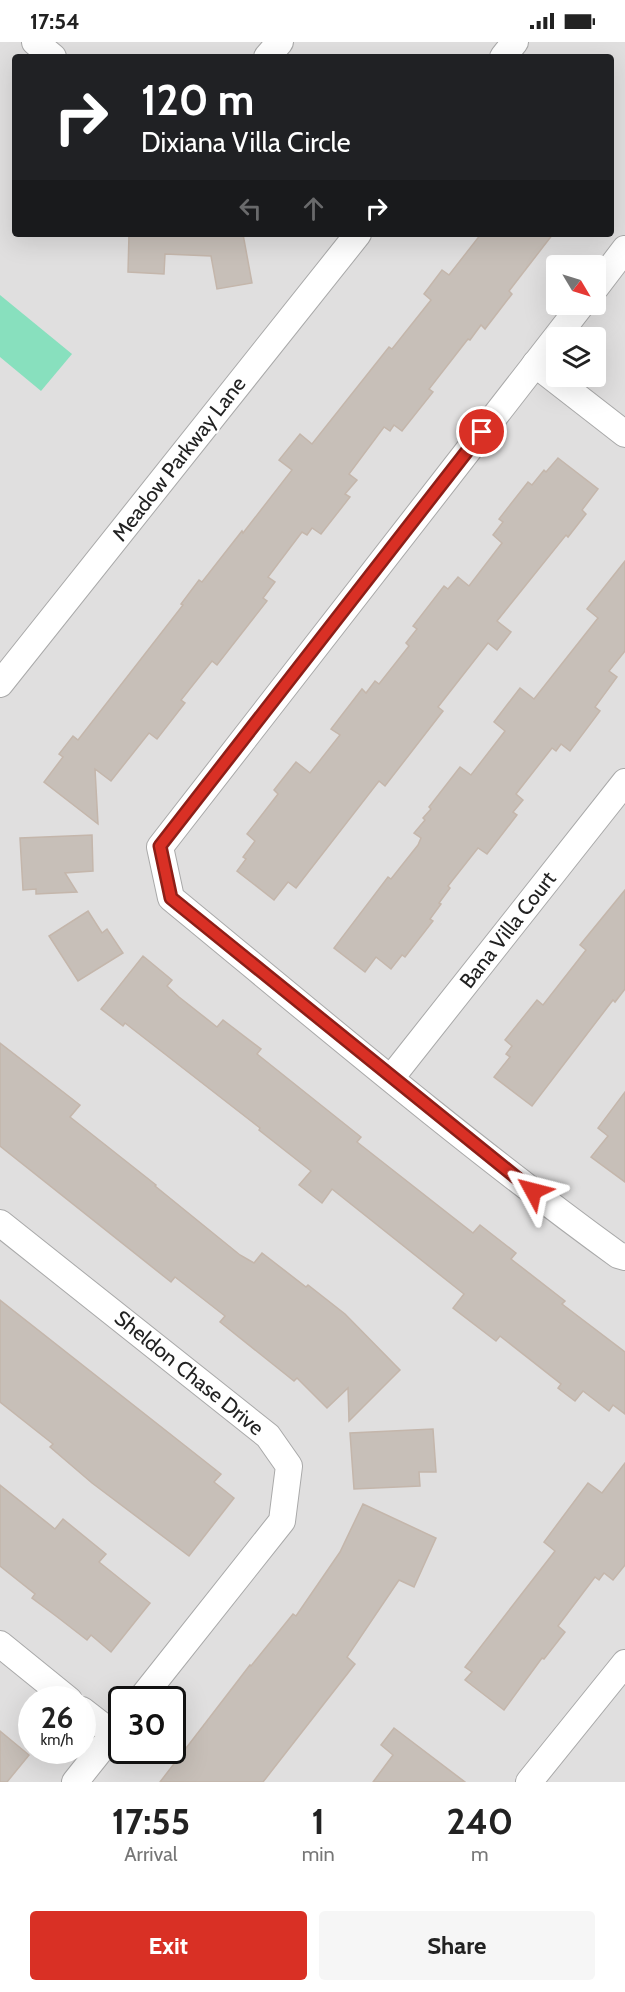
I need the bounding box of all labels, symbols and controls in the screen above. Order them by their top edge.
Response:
text: 17:54 [30,8,80,35]
text: 120 m [141,74,254,126]
icon: right [42,78,120,156]
text: Dixiana Villa Circle [141,126,351,159]
icon: left [234,192,267,225]
icon: ahead [297,192,330,225]
icon: right [360,192,393,225]
north arrow [546,255,606,315]
map controls [546,255,606,387]
button: layers [546,327,606,387]
street label: Meadow Parkway Lane [107,371,251,546]
pin [456,406,507,457]
icon: arrive [465,415,498,448]
street label: Bana Villa Court [454,866,561,993]
position arrow [501,1159,565,1223]
street label: Sheldon Chase Drive [110,1305,269,1441]
speed limit sign: 30 [108,1686,186,1764]
text: 26 [41,1699,73,1736]
text: km/h [41,1731,73,1749]
text: 17:55 [112,1799,190,1843]
text: 1 [312,1799,325,1843]
text: 240 [446,1799,513,1843]
text: Arrival [124,1842,178,1866]
text: min [302,1842,335,1866]
text: m [471,1842,489,1866]
button: Exit [30,1911,307,1980]
button: Share [319,1911,595,1980]

